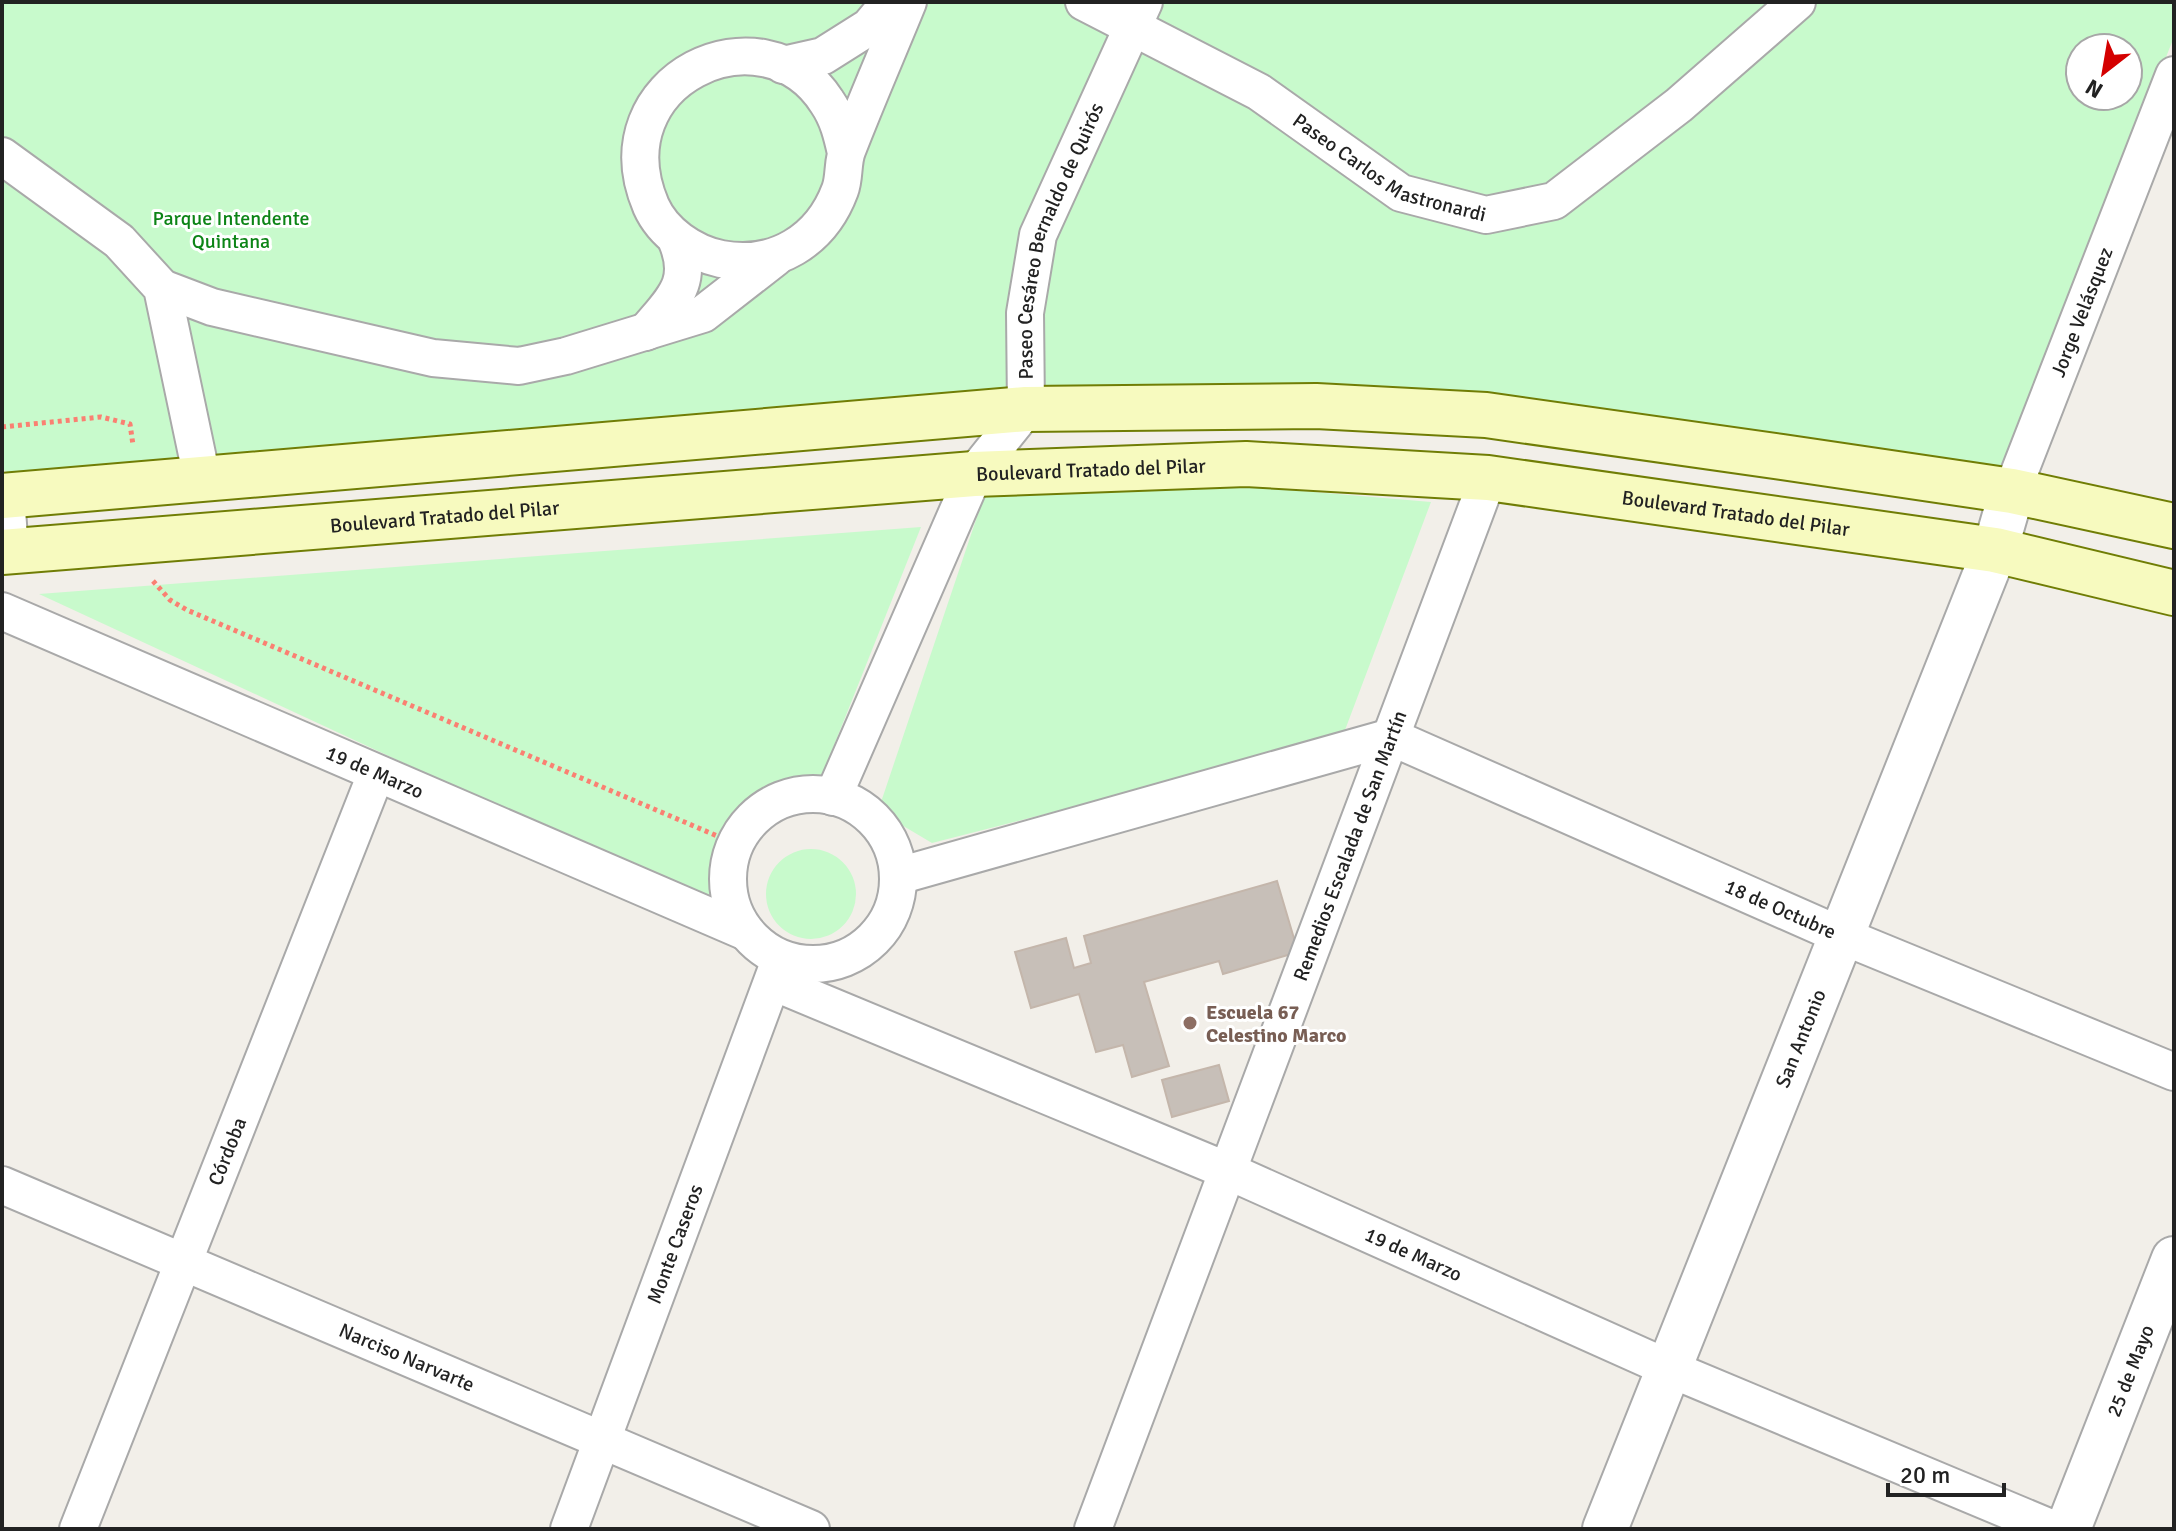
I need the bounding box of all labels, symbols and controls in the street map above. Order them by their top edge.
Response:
north arrow [2064,32,2144,112]
text: N [2080,73,2107,104]
street label: Paseo Cesáreo Bernaldo de Quirós [1012,99,1109,380]
street label: Paseo Carlos Mastronardi [1288,108,1489,227]
park label: Parque Intendente Quintana [153,206,309,254]
street label: Jorge Velásquez [2045,244,2118,381]
street label: Boulevard Tratado del Pilar [975,453,1207,486]
street label: Boulevard Tratado del Pilar [1620,485,1852,542]
street label: Boulevard Tratado del Pilar [329,495,561,538]
street label: Remedios Escalada de San Martín [1288,707,1412,985]
street label: 19 de Marzo [322,740,427,804]
street label: 18 de Octubre [1721,873,1840,944]
street label: San Antonio [1770,986,1831,1091]
place label: Escuela 67 Celestino Marco [1206,1000,1346,1048]
marker: Escuela 67 Celestino Marco [1181,1014,1199,1032]
street label: Córdoba [202,1114,252,1189]
street label: Monte Caseros [641,1180,708,1307]
street label: 19 de Marzo [1361,1221,1466,1287]
street label: Narciso Narvarte [335,1317,478,1397]
street label: 25 de Mayo [2101,1321,2159,1420]
scale bar [1888,1447,2004,1497]
text: 20 m [1900,1460,1950,1490]

